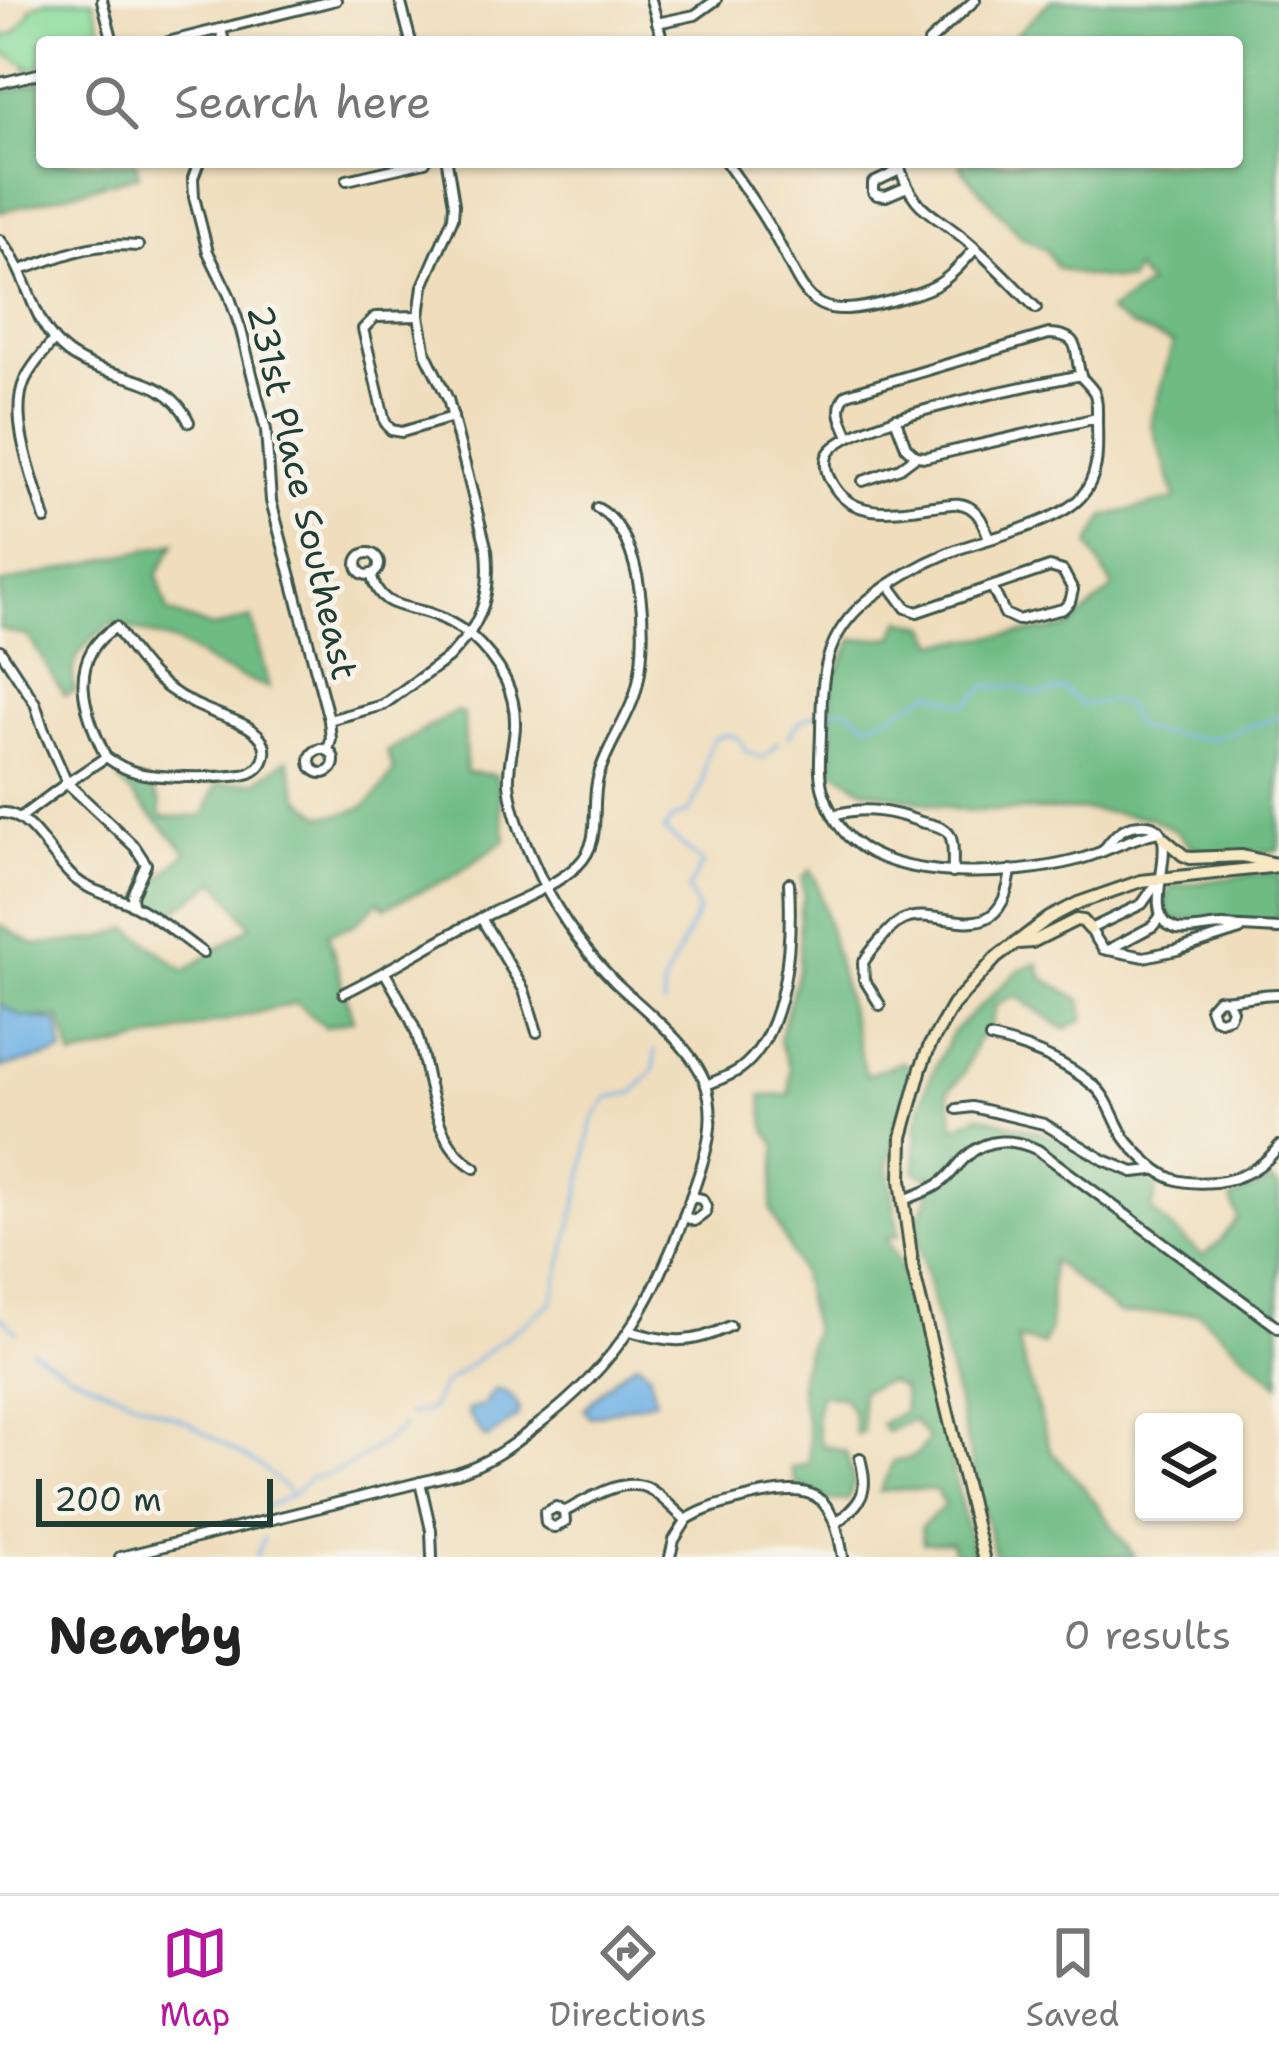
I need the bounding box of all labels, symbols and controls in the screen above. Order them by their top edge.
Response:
search box [36,36,1243,168]
icon: search [78,69,144,135]
text: Search here [174,72,431,132]
street label: 231st Place Southeast [235,300,370,685]
map controls [1135,1413,1243,1521]
button: layers [1135,1413,1243,1521]
scale bar [36,1473,273,1526]
text: 200 m [54,1477,162,1522]
text: Nearby [48,1601,243,1669]
text: 0 results [1064,1609,1231,1661]
tab: Map [160,1920,230,2037]
tab: Directions [549,1920,707,2037]
tab: Saved [1026,1920,1119,2037]

